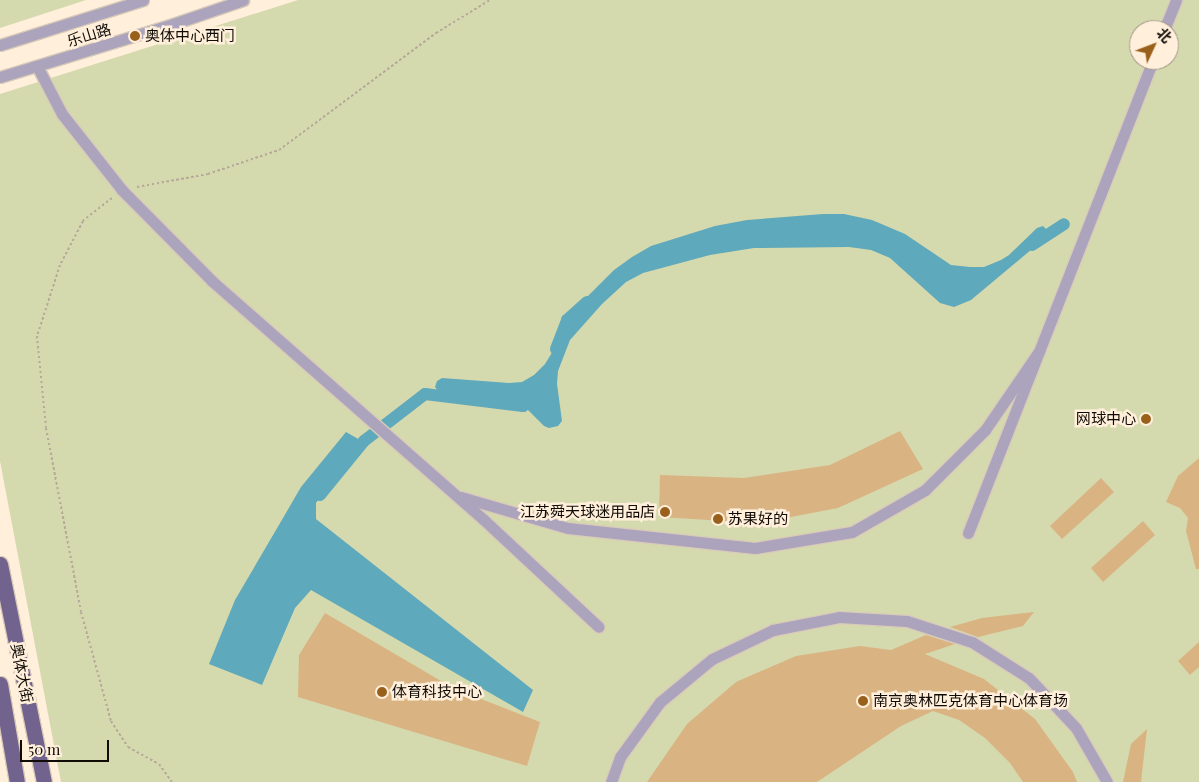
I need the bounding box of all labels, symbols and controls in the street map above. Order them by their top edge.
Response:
street label: 乐山路 [65,20,113,50]
north arrow [1129,20,1179,70]
text: 北 [1153,24,1176,47]
place label: 奥体中心西门 [145,27,235,45]
marker: 奥体中心西门 [129,30,141,42]
place label: 网球中心 [1076,410,1136,428]
marker: 网球中心 [1140,413,1152,425]
place label: 江苏舜天球迷用品店 [520,503,655,521]
marker: 江苏舜天球迷用品店 [659,506,671,518]
place label: 苏果好的 [728,510,788,528]
marker: 苏果好的 [712,513,724,525]
street label: 奥体大街 [7,642,37,704]
place label: 体育科技中心 [392,683,482,701]
marker: 体育科技中心 [376,686,388,698]
place label: 南京奥林匹克体育中心体育场 [873,692,1068,710]
marker: 南京奥林匹克体育中心体育场 [857,695,869,707]
scale bar [22,730,111,762]
text: 50 m [28,739,60,759]

